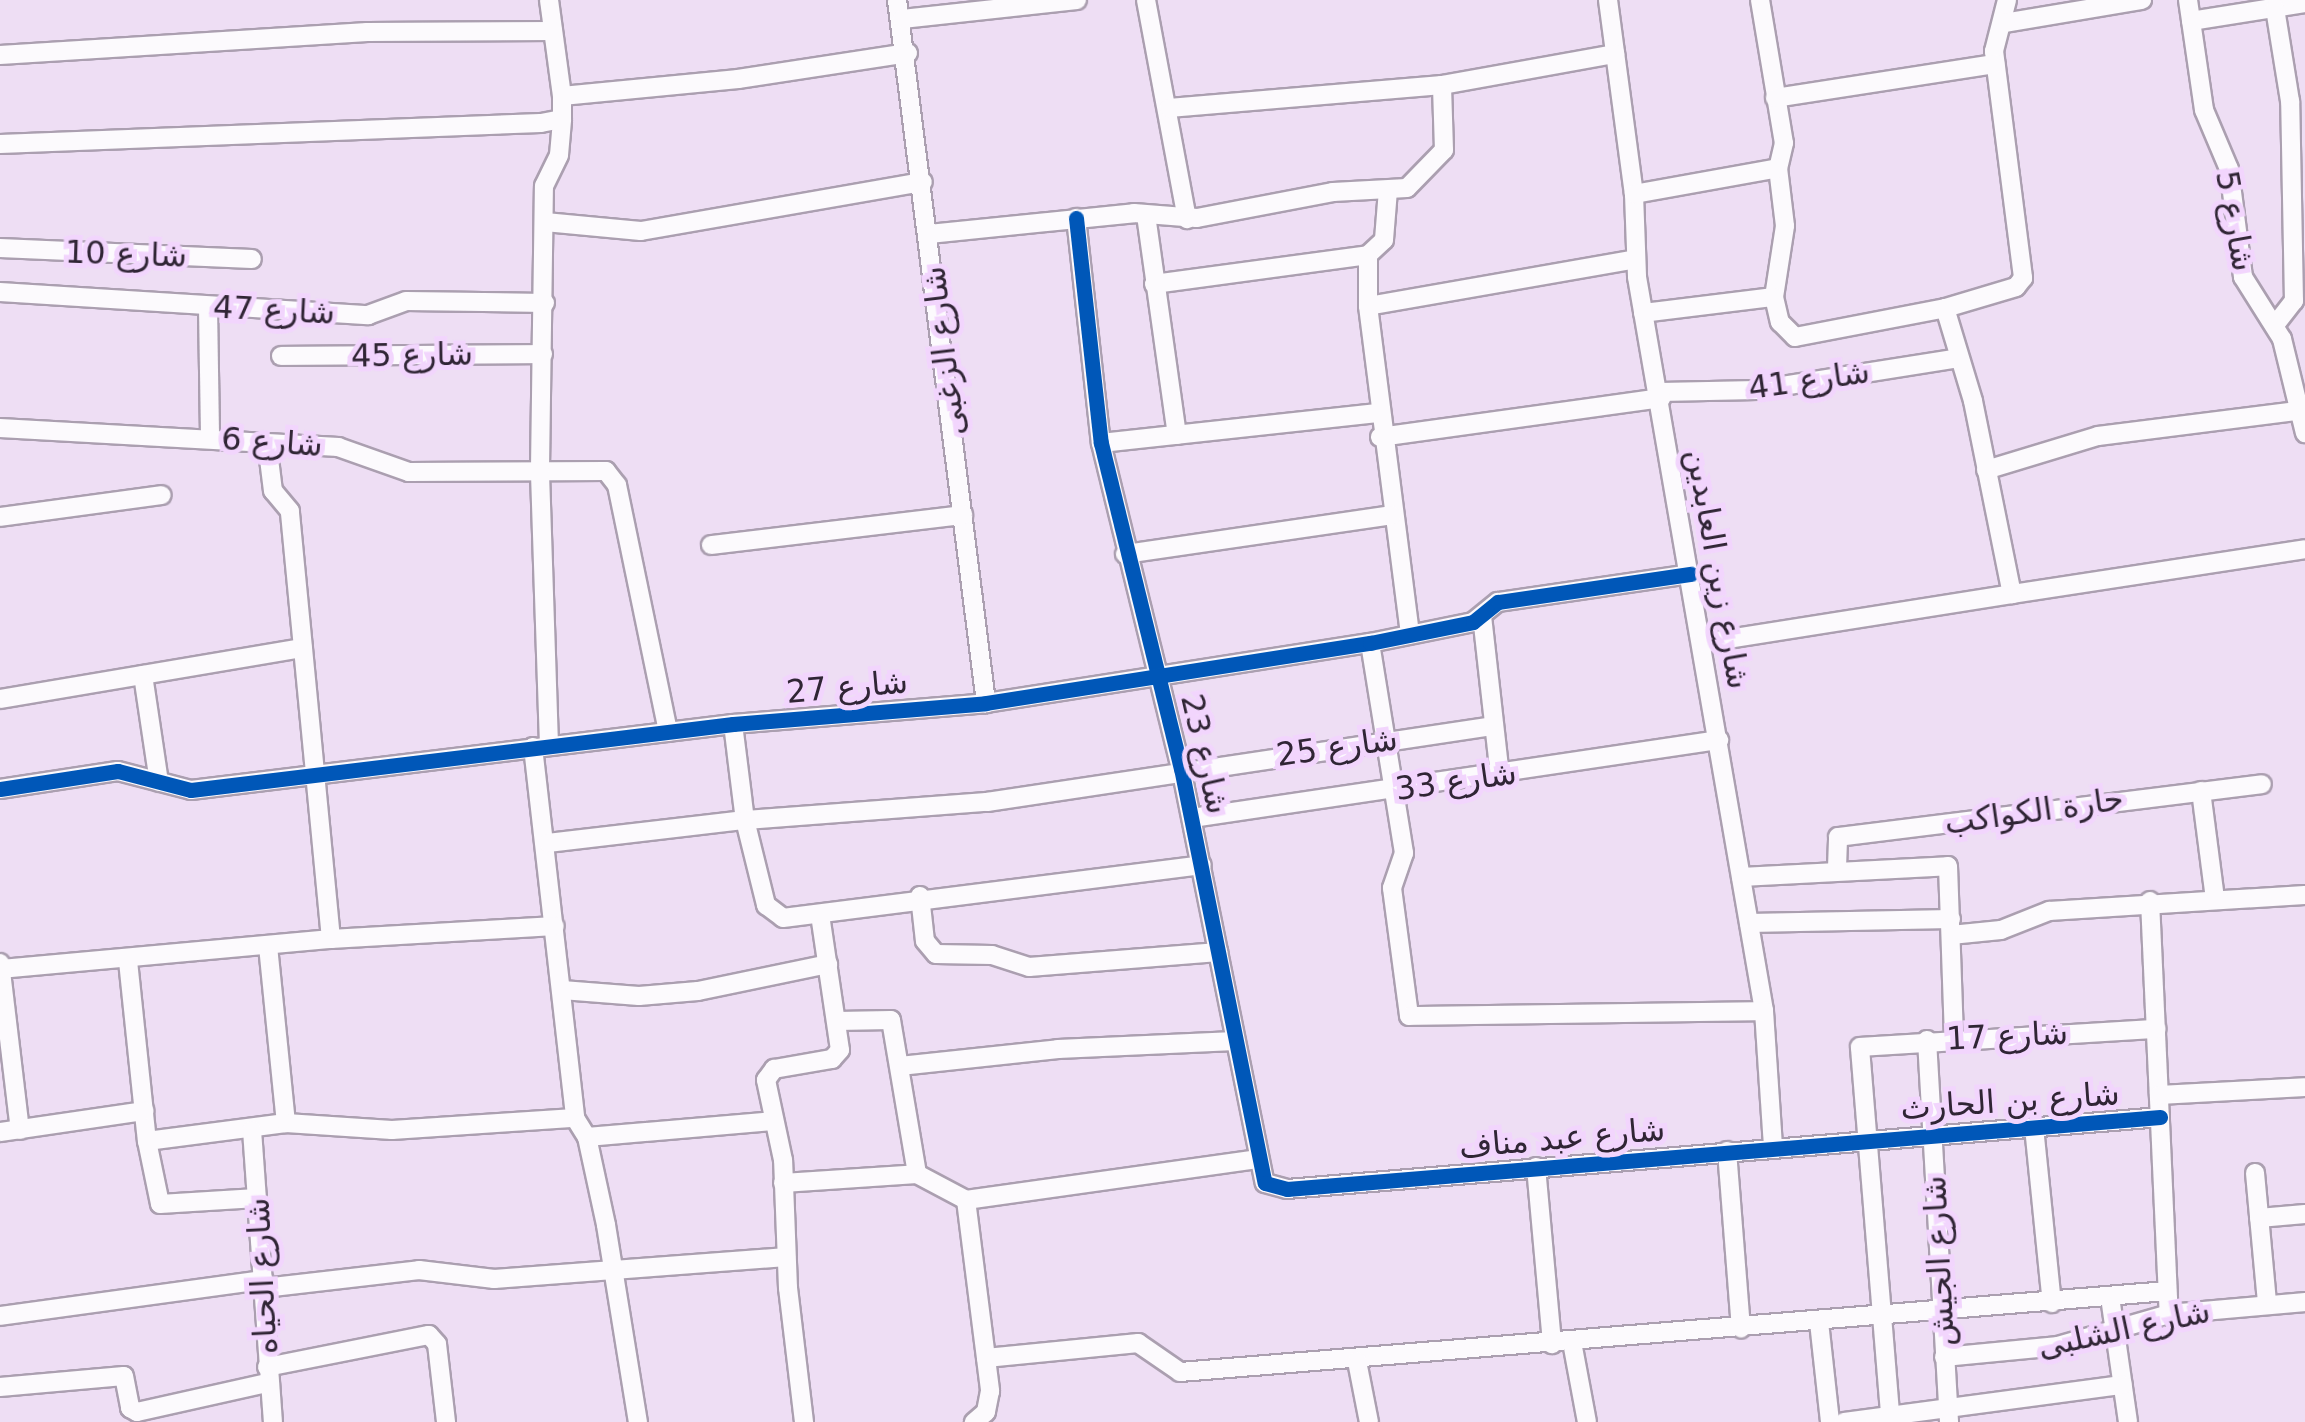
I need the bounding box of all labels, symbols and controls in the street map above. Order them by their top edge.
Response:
street label: شارع 5 [2207,168,2263,274]
street label: شارع 10 [64,233,188,275]
street label: شارع الزغبى [915,264,973,438]
street label: شارع 47 [212,288,336,332]
street label: شارع 45 [351,335,473,375]
street label: شارع 41 [1746,352,1872,408]
street label: شارع 6 [220,419,324,465]
street label: شارع زين العابدين [1678,446,1758,692]
street label: شارع 27 [785,663,909,711]
street label: شارع 23 [1173,690,1237,818]
street label: شارع 25 [1274,719,1400,775]
street label: شارع 33 [1393,753,1519,809]
street label: حارة الكواكب [1942,779,2126,843]
street label: شارع 17 [1945,1014,2069,1058]
street label: شارع بن الحارث [1899,1074,2121,1128]
street label: شارع عبد مناف [1457,1110,1667,1166]
street label: شارع الجيش [1915,1175,1963,1347]
street label: شارع الحياه [239,1197,285,1355]
street label: شارع الشلبى [2034,1292,2214,1366]

